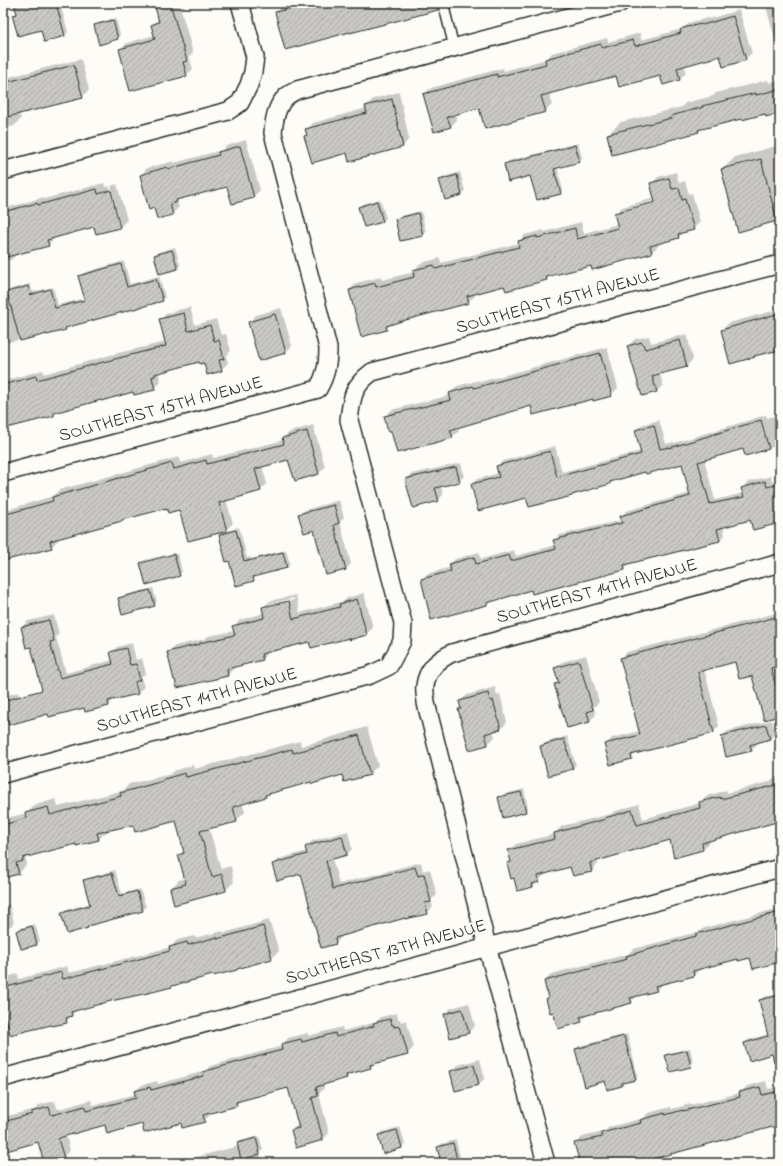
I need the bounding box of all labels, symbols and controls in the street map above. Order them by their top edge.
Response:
street label: SOUTHEAST 15TH AVENUE [453,262,663,342]
street label: SOUTHEAST 15TH AVENUE [56,370,266,450]
street label: SOUTHEAST 14TH AVENUE [494,553,701,631]
street label: SOUTHEAST 14TH AVENUE [94,662,301,740]
street label: SOUTHEAST 13TH AVENUE [283,914,490,992]

